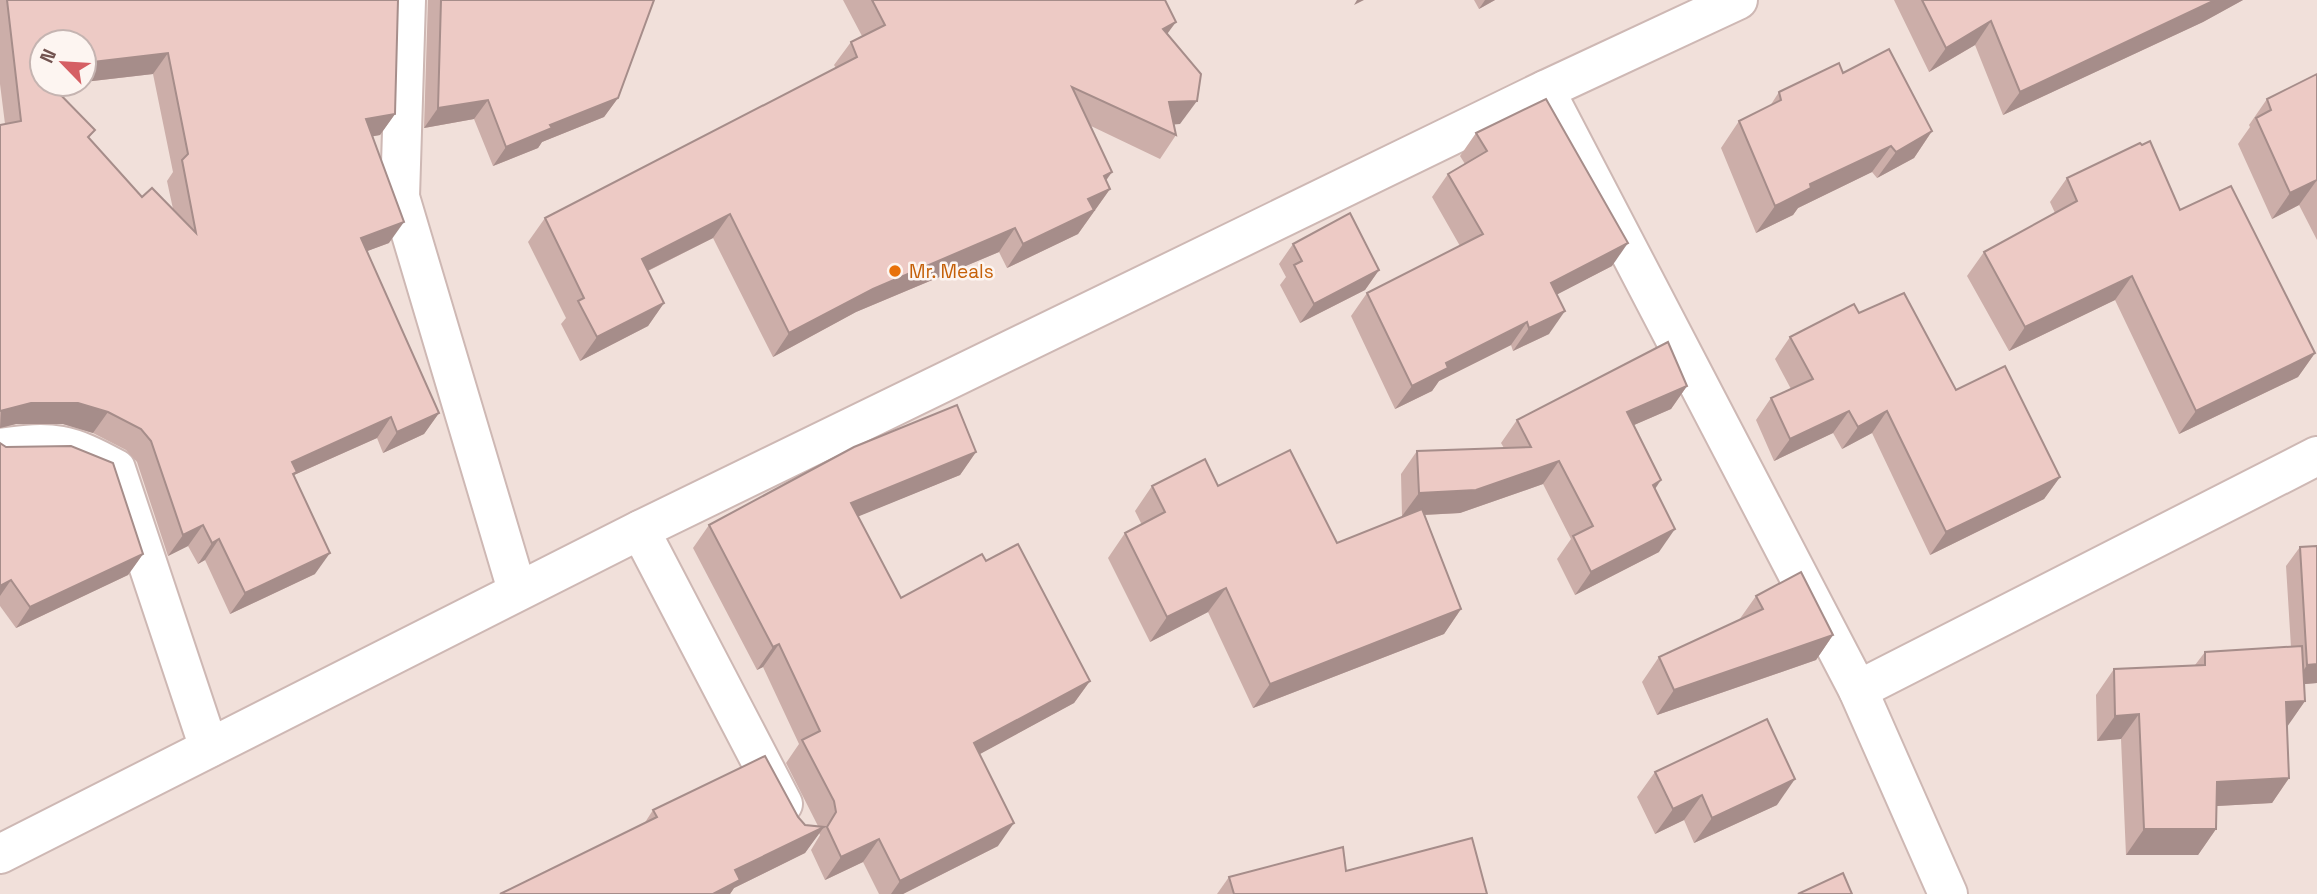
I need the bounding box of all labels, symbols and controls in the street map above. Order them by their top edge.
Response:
north arrow [28,28,98,98]
text: N [34,45,62,67]
place label: Mr. Meals [909,259,994,284]
marker: Mr. Meals [887,263,903,279]

